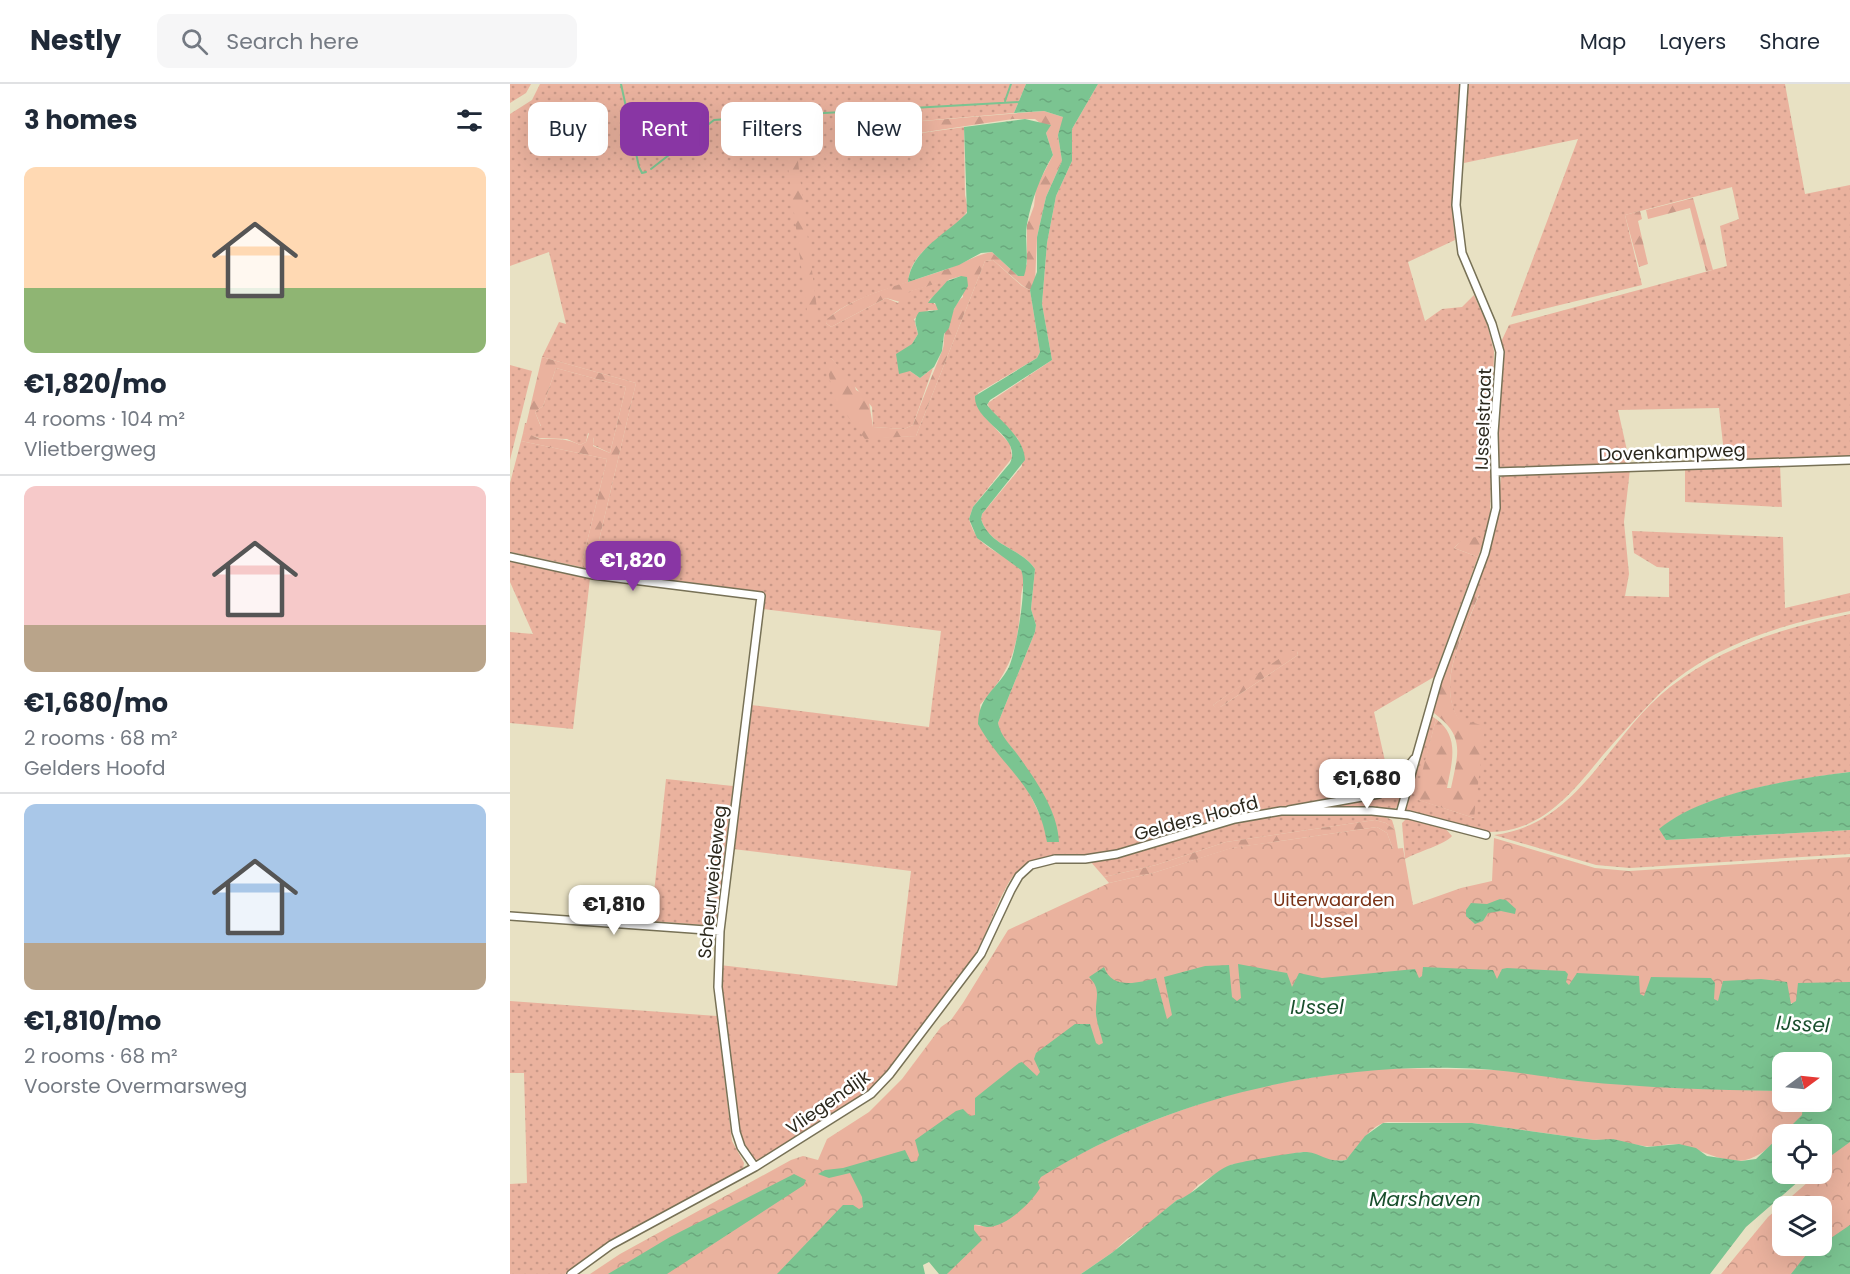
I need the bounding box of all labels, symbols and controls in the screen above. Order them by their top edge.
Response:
search box [157,14,577,68]
text: Nestly [30,21,121,60]
icon: search [178,25,211,58]
text: Search here [226,26,359,57]
text: Map [1580,27,1626,56]
text: Layers [1659,27,1726,56]
text: Share [1759,27,1820,56]
text: 3 homes [24,102,137,138]
chip: Buy [528,102,608,156]
chip: Rent [620,102,709,156]
chip: Filters [721,102,823,156]
chip: New [835,102,922,156]
icon: filters [453,104,486,137]
icon: home [201,206,309,314]
text: €1,820/mo [24,366,166,402]
street label: IJsselstraat [1469,368,1497,470]
text: 4 rooms · 104 m² [24,405,185,433]
text: Vlietbergweg [24,435,156,463]
street label: Dovenkampweg [1598,437,1746,467]
icon: home [201,525,309,633]
pin: €1,820 [584,541,682,592]
text: €1,820 [600,546,666,574]
text: €1,680/mo [24,685,168,721]
text: 2 rooms · 68 m² [24,724,178,752]
text: Gelders Hoofd [24,754,166,782]
pin: €1,680 [1318,759,1416,810]
text: €1,680 [1333,764,1401,792]
street label: Gelders Hoofd [1131,789,1261,847]
street label: Scheurweideweg [692,804,732,960]
icon: home [201,843,309,951]
pin: €1,810 [565,885,663,936]
park label: Uiterwaarden IJssel [1273,887,1395,933]
text: €1,810 [583,890,645,918]
water label: IJssel [1290,993,1344,1021]
text: €1,810/mo [24,1003,161,1039]
water label: IJssel [1775,1009,1831,1039]
text: 2 rooms · 68 m² [24,1042,178,1070]
north arrow [1772,1052,1832,1112]
map controls [1772,1052,1832,1256]
street label: Vliegendijk [781,1063,876,1140]
text: Voorste Overmarsweg [24,1072,247,1100]
button: locate [1772,1124,1832,1184]
water label: Marshaven [1369,1185,1481,1213]
button: layers [1772,1196,1832,1256]

